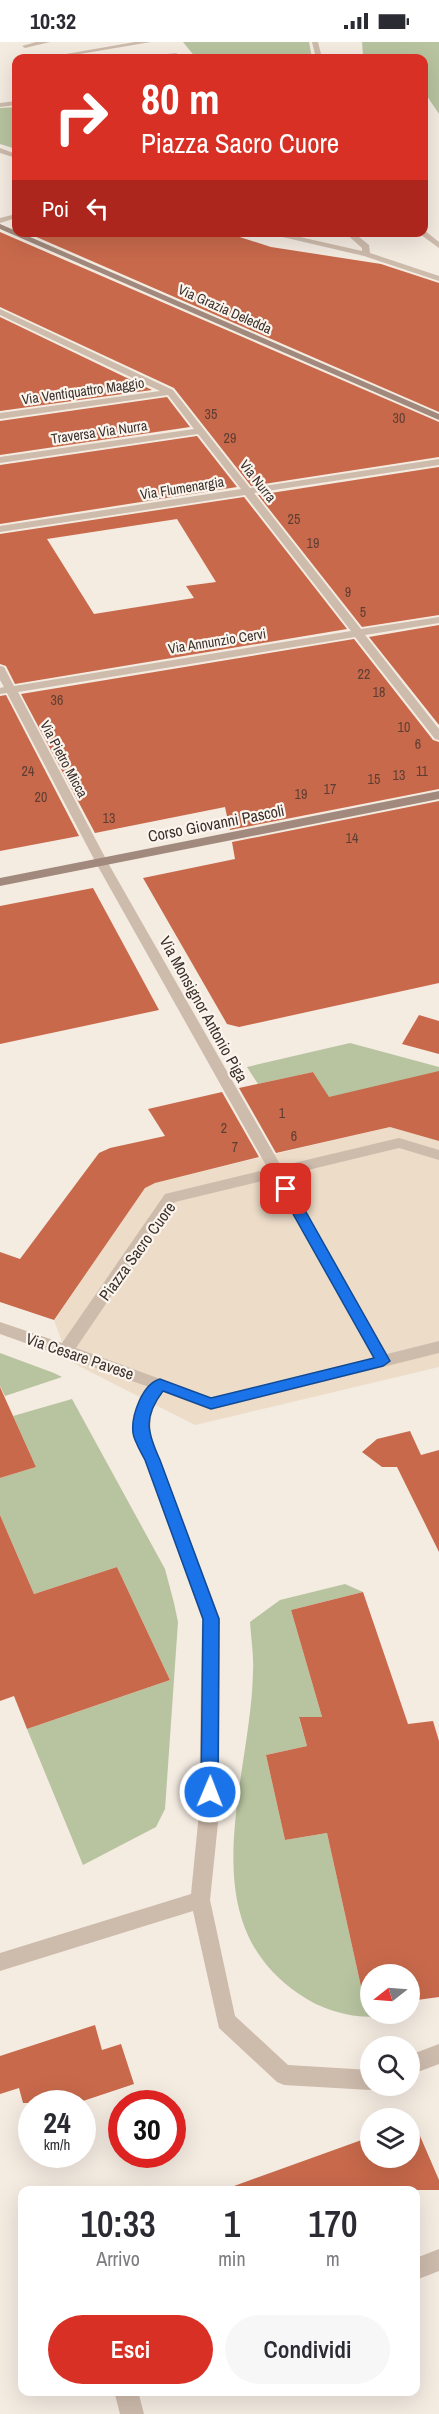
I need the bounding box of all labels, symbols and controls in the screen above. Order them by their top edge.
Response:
text: 10:32 [30,6,76,36]
text: 80 m [141,71,220,127]
icon: right [42,78,120,156]
text: Piazza Sacro Cuore [141,125,339,161]
icon: left [81,192,114,225]
text: Poi [42,194,69,224]
street label: Via Grazia Deledda [175,280,275,338]
street label: Via Ventiquattro Maggio [21,373,145,409]
house number: 35 [205,405,217,423]
house number: 30 [393,409,405,427]
street label: Traversa Via Nurra [50,416,149,448]
house number: 29 [224,429,236,447]
street label: Via Nurra [236,456,281,506]
street label: Via Flumenargia [139,472,226,504]
house number: 25 [288,510,300,528]
house number: 19 [307,534,319,552]
house number: 9 [345,583,351,601]
house number: 5 [360,603,366,621]
street label: Via Annunzio Cervi [167,624,267,658]
house number: 22 [358,665,370,683]
house number: 18 [373,683,385,701]
house number: 36 [51,691,63,709]
street label: Via Pietro Micca [36,717,92,801]
house number: 10 [398,718,410,736]
house number: 6 [415,735,421,753]
house number: 24 [22,762,35,780]
house number: 11 [416,762,429,780]
house number: 13 [393,766,405,784]
house number: 15 [368,770,380,788]
house number: 17 [324,780,336,798]
house number: 19 [295,785,307,803]
house number: 20 [35,788,47,806]
street label: Corso Giovanni Pascoli [146,799,286,847]
house number: 13 [103,809,115,827]
house number: 14 [346,829,359,847]
street label: Via Monsignor Antonio Piga [155,932,254,1087]
house number: 1 [279,1104,286,1122]
house number: 2 [221,1119,227,1137]
house number: 6 [291,1127,297,1145]
house number: 7 [232,1138,238,1156]
pin [260,1163,311,1214]
icon: arrive [269,1172,302,1205]
street label: Piazza Sacro Cuore [94,1197,180,1305]
street label: Via Cesare Pavese [23,1327,137,1385]
position arrow [178,1760,242,1824]
north arrow [360,1964,420,2024]
map controls [360,1964,420,2168]
button: search [360,2036,420,2096]
speed limit sign: 30 [108,2090,186,2168]
text: 24 [43,2102,71,2142]
button: layers [360,2108,420,2168]
text: km/h [44,2134,70,2155]
text: 10:33 [81,2200,156,2248]
text: 1 [224,2200,240,2248]
text: 170 [308,2200,357,2248]
text: Arrivo [96,2245,140,2272]
text: min [218,2245,246,2272]
text: m [326,2245,340,2272]
button: Esci [48,2315,213,2384]
button: Condividi [225,2315,390,2384]

